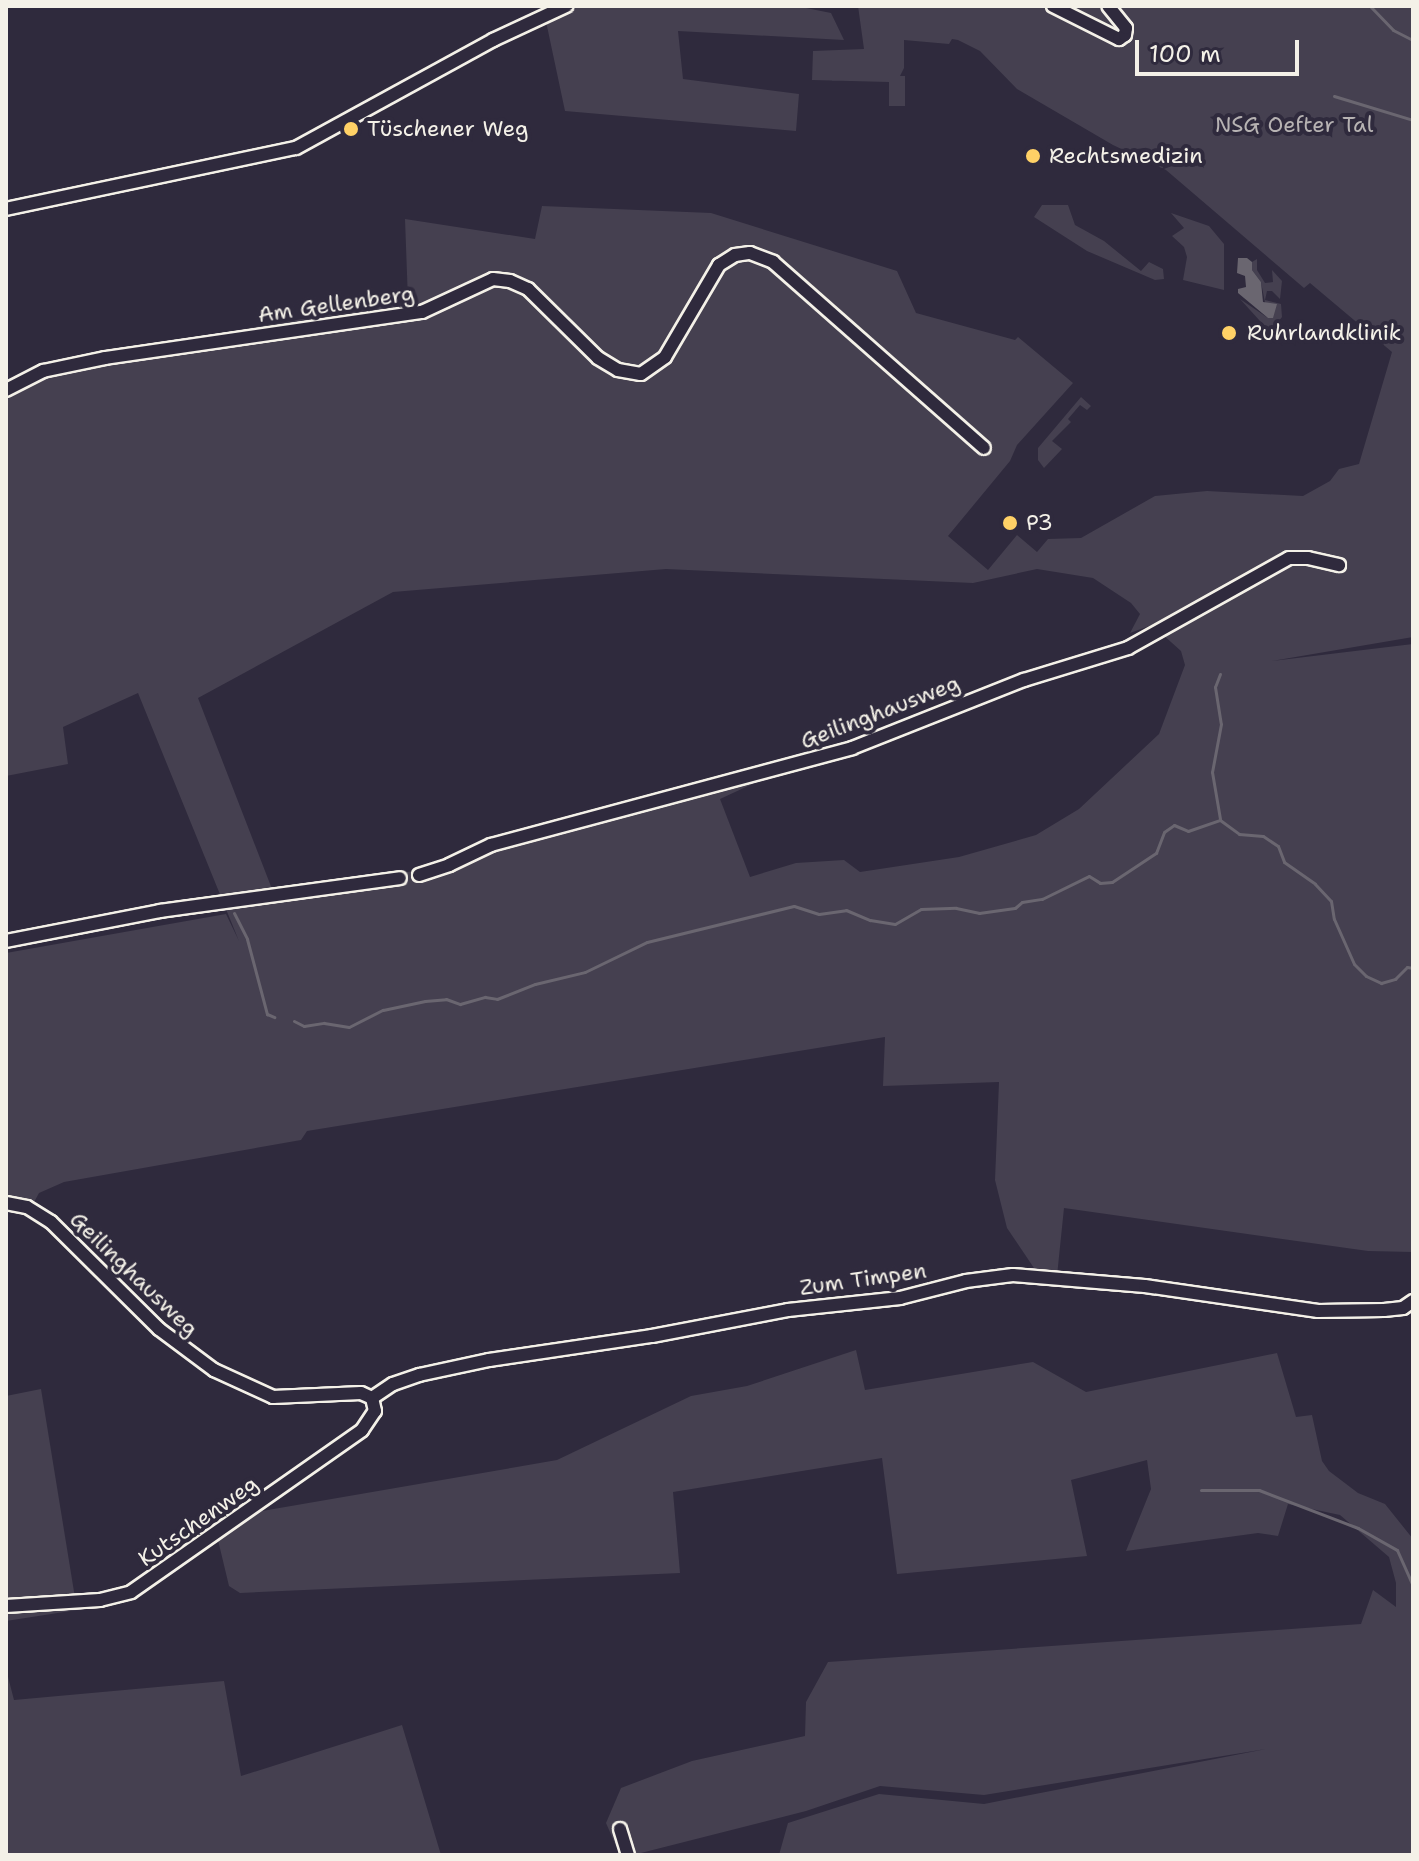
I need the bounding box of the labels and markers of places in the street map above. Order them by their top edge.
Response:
place label: Tüschener Weg [367,116,528,142]
marker: Tüschener Weg [342,120,360,138]
place label: Rechtsmedizin [1049,143,1203,169]
marker: Rechtsmedizin [1024,147,1042,165]
place label: Ruhrlandklinik [1247,320,1401,346]
marker: Ruhrlandklinik [1218,322,1240,344]
place label: P3 [1026,510,1053,536]
marker: P3 [1001,514,1019,532]

